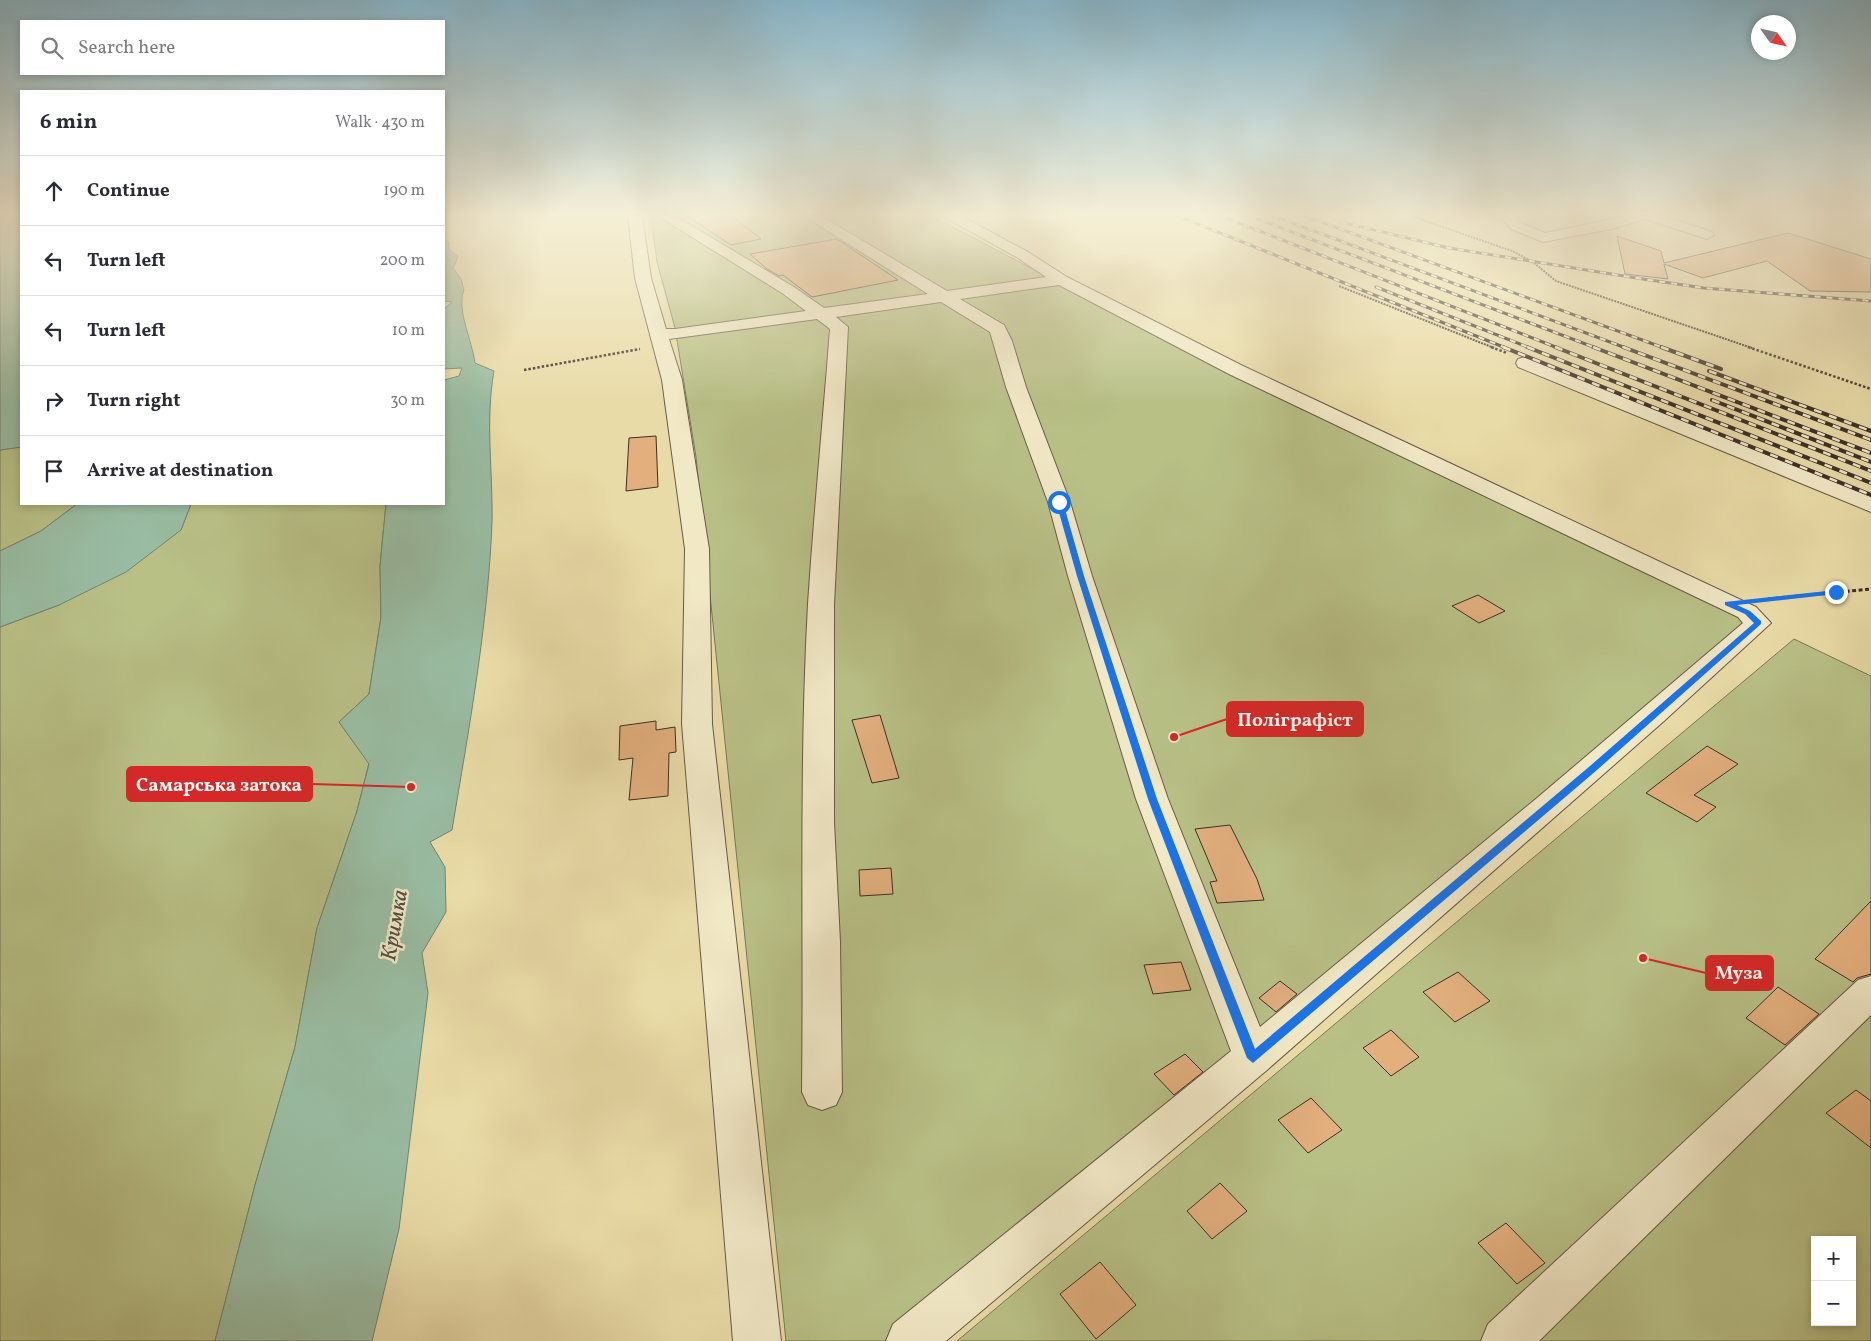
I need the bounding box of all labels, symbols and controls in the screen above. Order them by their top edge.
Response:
north arrow [1751,15,1796,60]
search box [20,20,445,75]
icon: search [38,34,66,62]
text: Search here [78,35,175,61]
text: 6 min [40,108,97,137]
text: Walk · 430 m [335,112,425,134]
icon: ahead [40,177,68,205]
text: Continue [87,178,170,204]
text: 190 m [383,180,425,202]
icon: left [40,247,68,275]
text: Turn left [87,248,166,274]
text: 200 m [380,250,425,272]
icon: left [40,317,68,345]
text: Turn left [87,318,166,344]
text: 10 m [392,320,425,342]
icon: right [40,387,68,415]
text: Turn right [87,388,180,414]
text: 30 m [390,390,425,412]
icon: arrive [40,457,68,485]
text: Arrive at destination [87,458,273,484]
route start [1048,491,1071,514]
route end [1825,581,1848,604]
callout: Поліграфіст [1227,702,1363,736]
text: Поліграфіст [1237,708,1353,734]
callout: Самарська затока [127,767,312,801]
text: Самарська затока [136,773,302,799]
water label: Кримка [374,887,417,963]
callout: Муза [1706,956,1773,990]
text: Муза [1715,961,1763,987]
map controls [1811,1236,1856,1326]
button: + [1811,1236,1856,1281]
button: − [1811,1281,1856,1326]

